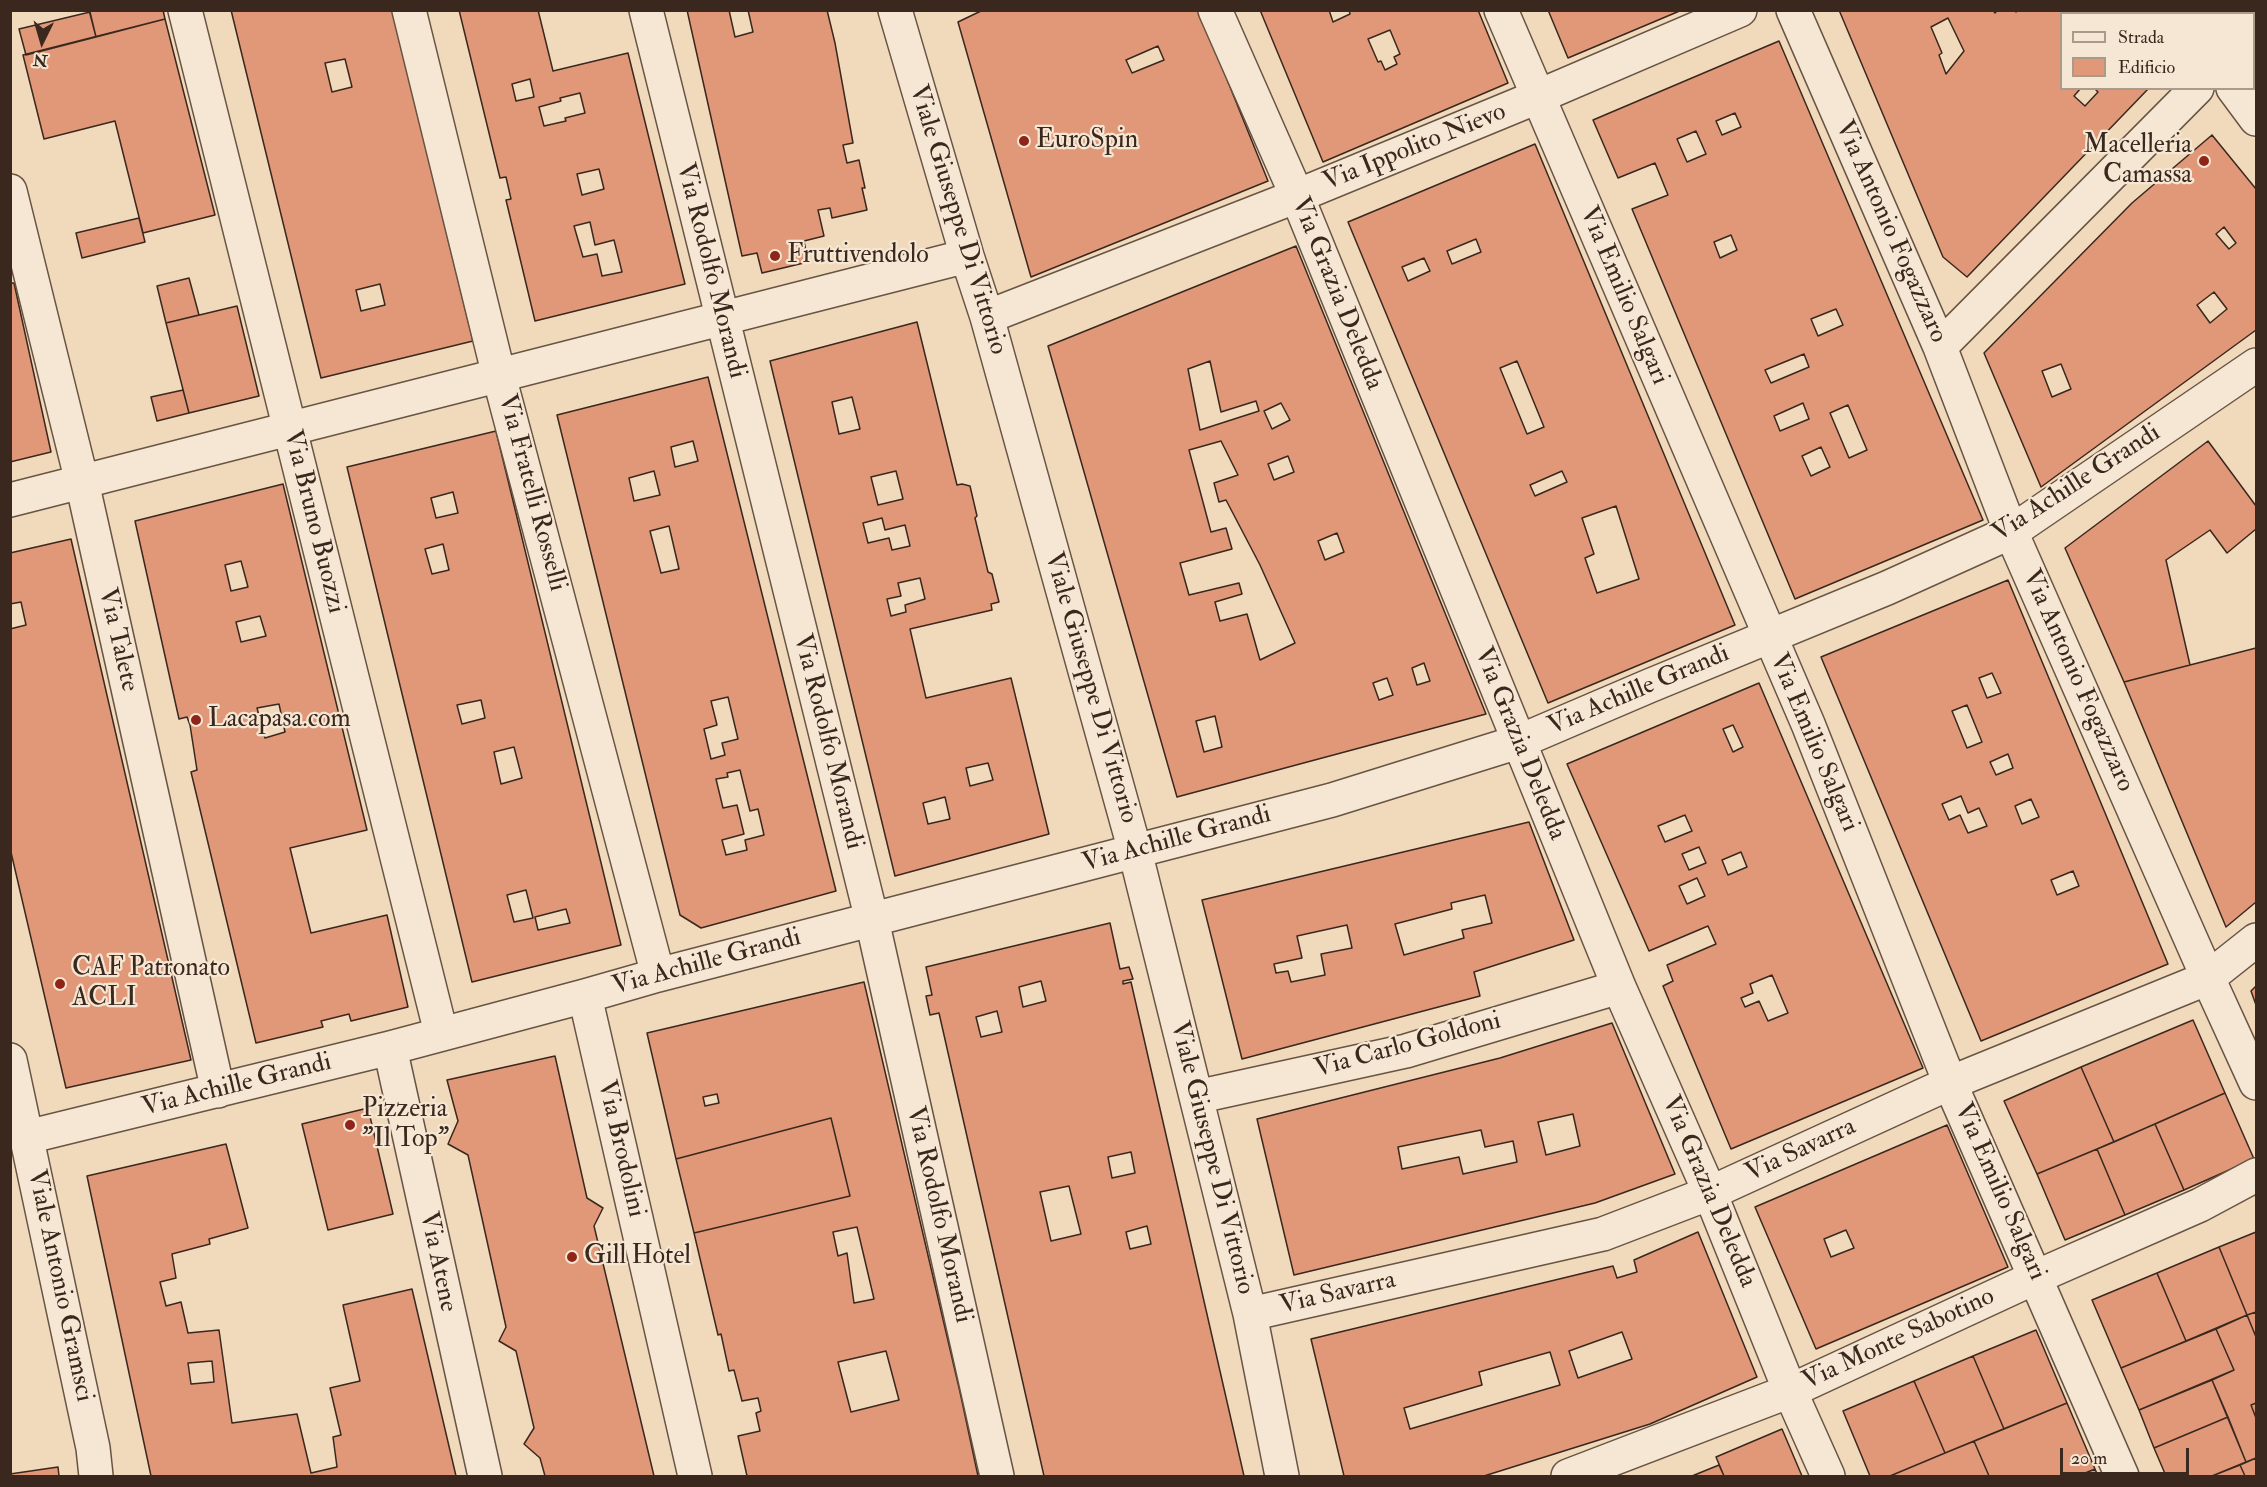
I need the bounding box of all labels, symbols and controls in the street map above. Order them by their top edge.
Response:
north arrow [12,12,72,72]
legend [2060,12,2255,90]
text: Strada [2118,26,2164,49]
text: N [32,49,48,71]
text: Edificio [2118,56,2175,79]
street label: Viale Giuseppe Di Vittorio [901,81,1013,359]
street label: Via Ippolito Nievo [1319,97,1511,199]
street label: Via Antonio Fogazzaro [1827,116,1953,348]
place label: EuroSpin [1036,125,1138,157]
place label: Macelleria Camassa [2084,130,2192,192]
marker: EuroSpin [1017,134,1031,148]
marker: Macelleria Camassa [2197,154,2211,168]
street label: Via Rodolfo Morandi [668,160,752,382]
street label: Via Grazia Deledda [1283,193,1389,395]
street label: Via Emilio Salgari [1571,202,1675,390]
place label: Fruttivendolo [787,240,929,272]
marker: Fruttivendolo [768,249,782,263]
street label: Via Fratelli Rosselli [490,391,572,595]
street label: Via Achille Grandi [1987,418,2167,550]
street label: Via Bruno Buozzi [275,427,351,617]
street label: Viale Giuseppe Di Vittorio [1036,549,1144,827]
street label: Via Antonio Fogazzaro [2014,565,2140,797]
street label: Via Talete [90,585,144,695]
street label: Via Rodolfo Morandi [785,631,869,853]
street label: Via Achille Grandi [1544,639,1734,743]
street label: Via Grazia Deledda [1466,643,1572,845]
street label: Via Emilio Salgari [1761,649,1865,837]
place label: Lacapasa.com [208,704,351,736]
marker: Lacapasa.com [189,713,203,727]
street label: Via Achille Grandi [1079,800,1275,880]
street label: Via Achille Grandi [609,923,805,1003]
place label: CAF Patronato ACLI [72,953,230,1014]
marker: CAF Patronato ACLI [53,977,67,991]
street label: Via Carlo Goldoni [1311,1006,1505,1086]
street label: Viale Giuseppe Di Vittorio [1162,1018,1260,1298]
street label: Via Achille Grandi [139,1047,335,1125]
street label: Via Brodolini [589,1078,651,1220]
street label: Via Grazia Deledda [1654,1092,1762,1292]
place label: Pizzeria "Il Top" [362,1094,449,1156]
street label: Via Emilio Salgari [1946,1099,2052,1285]
street label: Via Rodolfo Morandi [898,1104,978,1326]
street label: Via Savarra [1741,1112,1861,1190]
marker: Pizzeria "Il Top" [343,1118,357,1132]
street label: Viale Antonio Gramsci [19,1167,99,1405]
street label: Via Atene [411,1209,463,1315]
place label: Gill Hotel [584,1241,691,1273]
marker: Gill Hotel [565,1250,579,1264]
street label: Via Savarra [1277,1266,1399,1322]
street label: Via Monte Sabotino [1798,1282,2000,1398]
scale bar [2063,1436,2192,1474]
text: 20 m [2071,1447,2107,1470]

